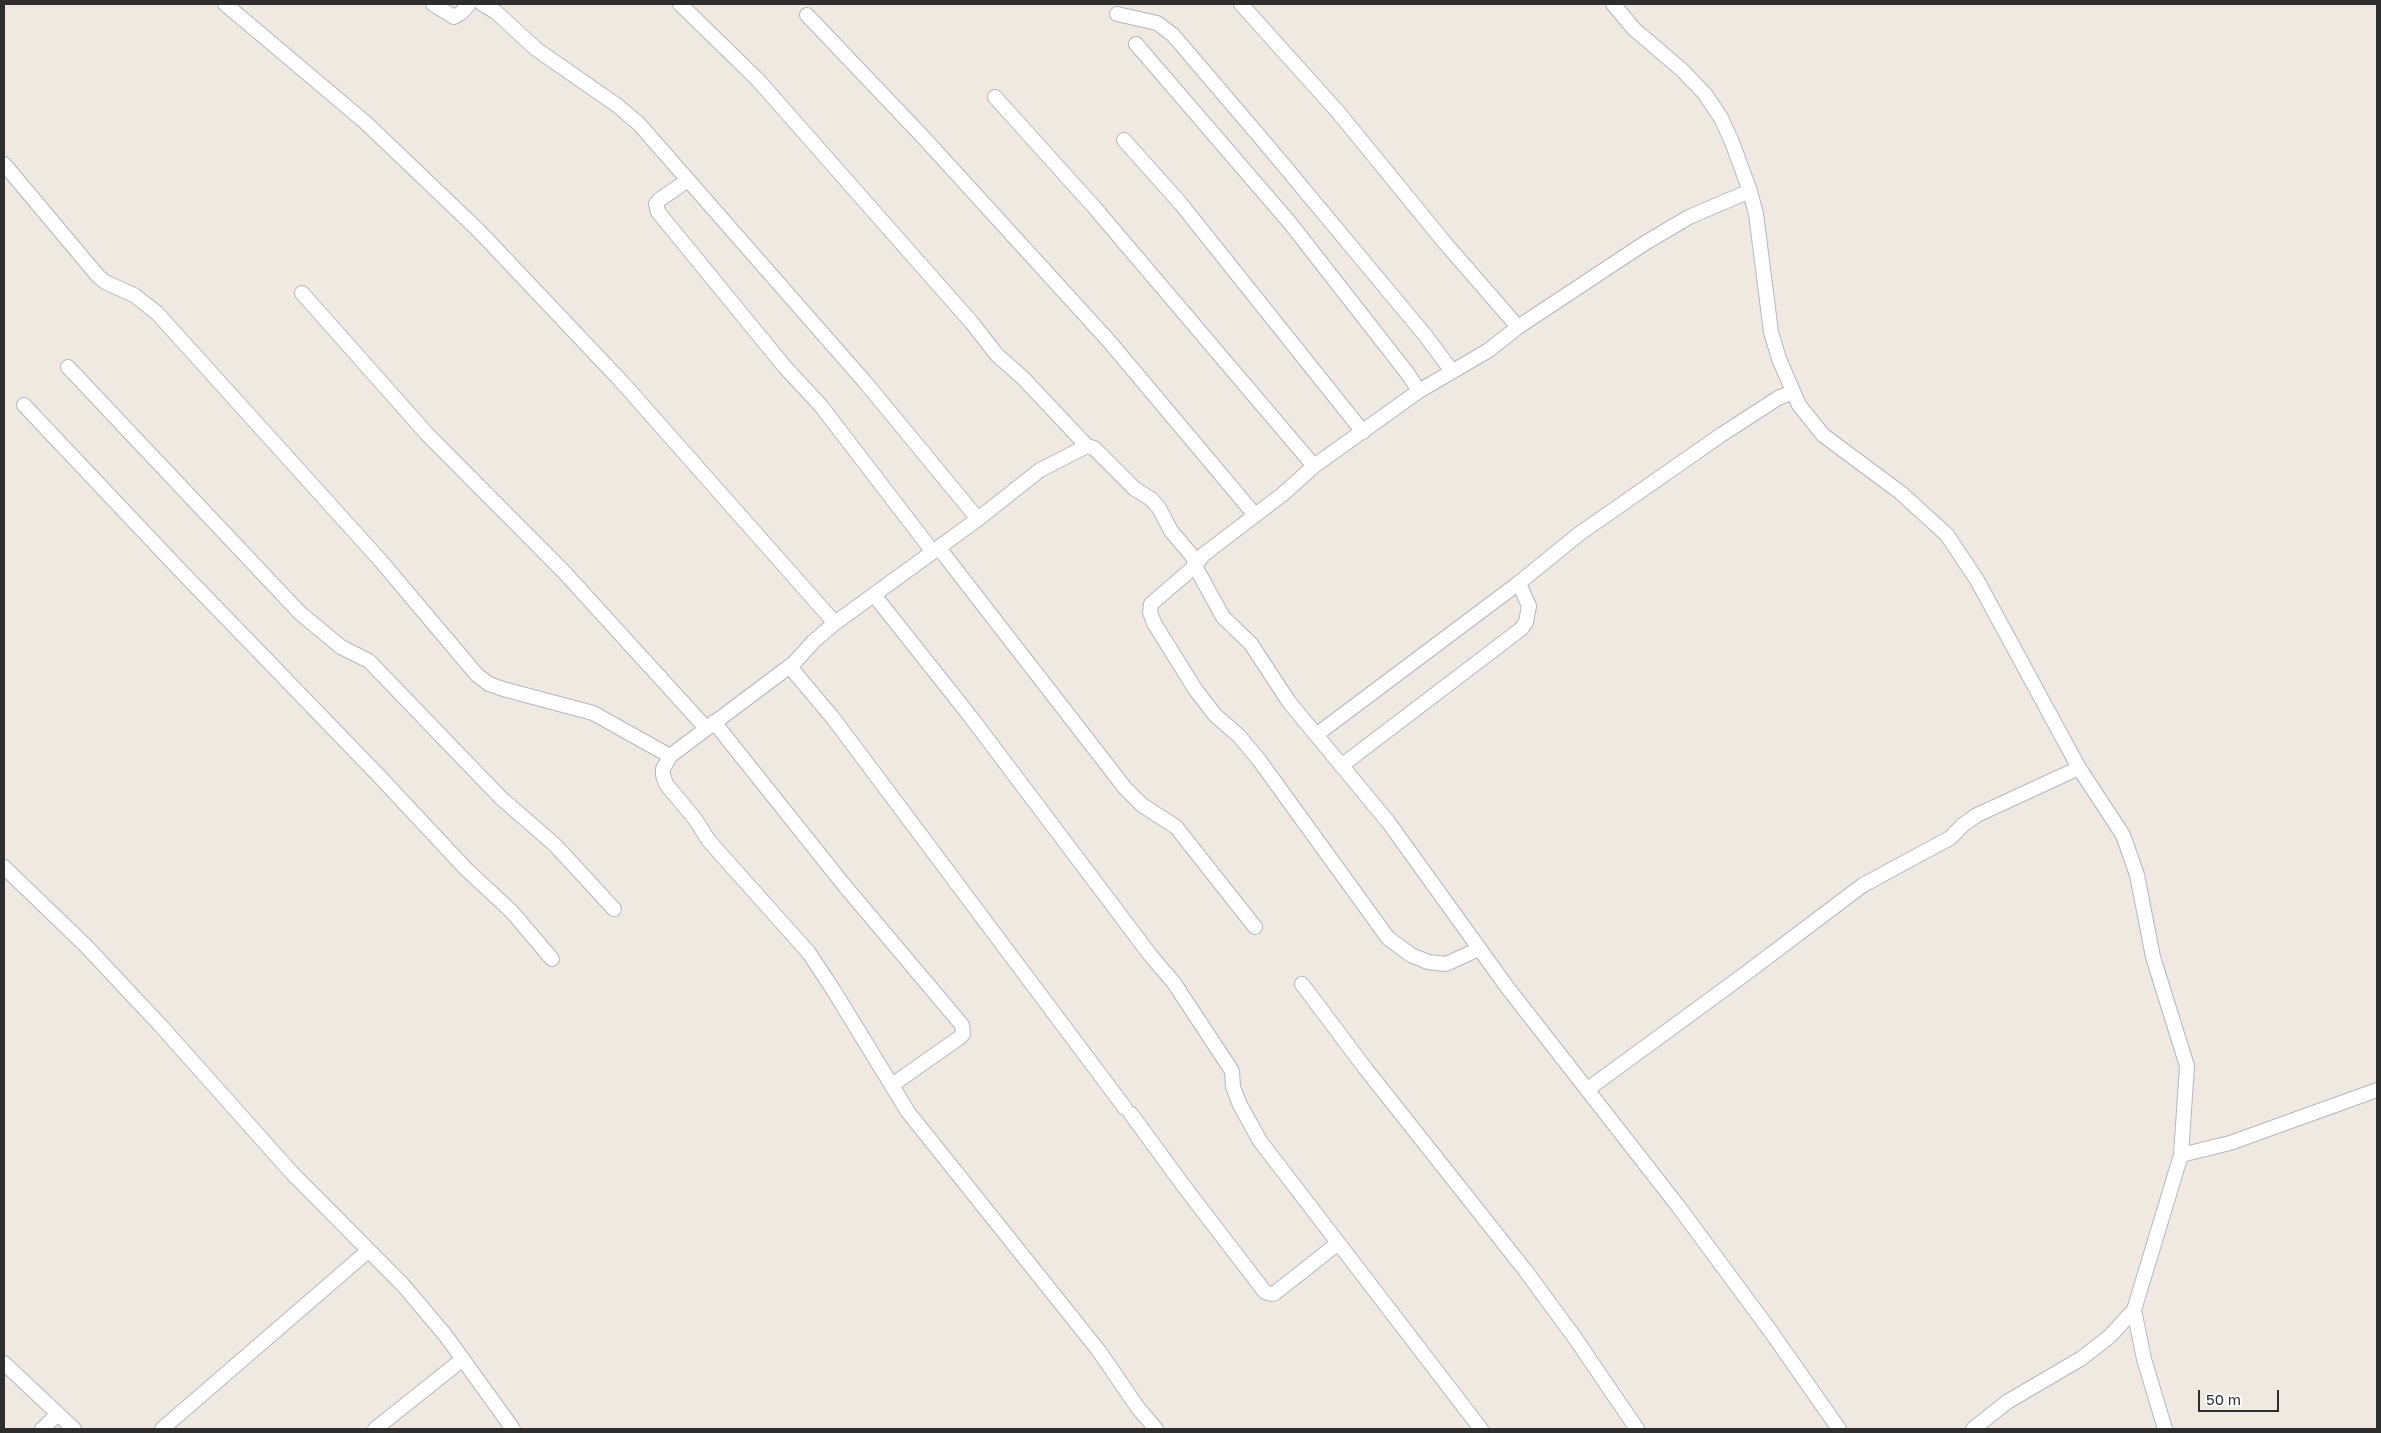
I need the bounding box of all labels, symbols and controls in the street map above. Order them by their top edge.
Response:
scale bar [2201,1380,2282,1412]
text: 50 m [2206,1390,2241,1408]

